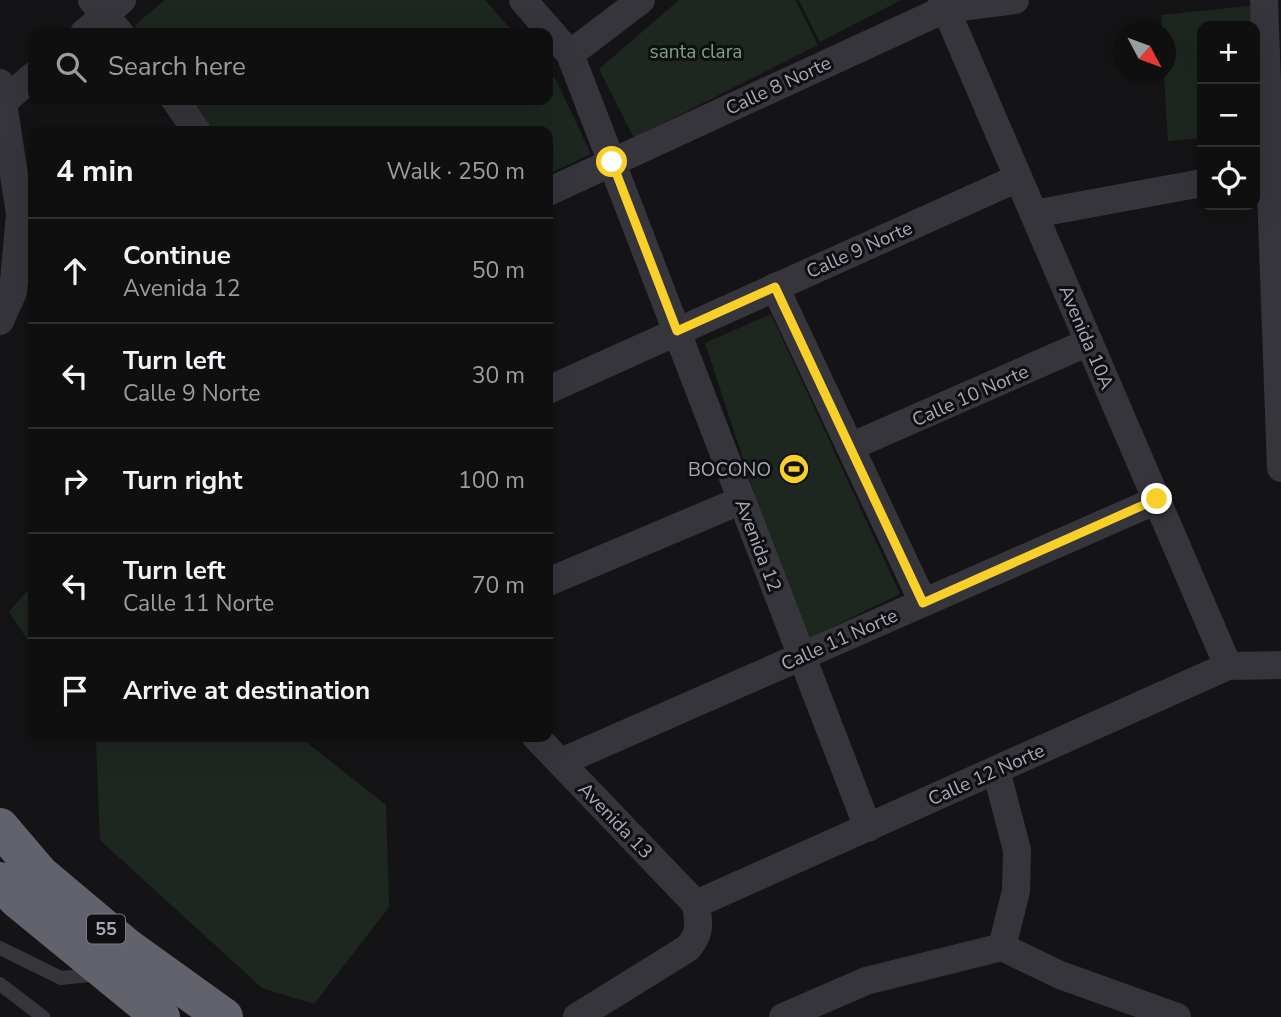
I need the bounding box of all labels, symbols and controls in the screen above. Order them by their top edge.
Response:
north arrow [1113,21,1176,84]
map controls [1197,21,1260,210]
button: + [1197,21,1260,84]
search box [28,28,553,105]
park label: santa clara [650,39,742,65]
icon: search [52,48,90,86]
text: Search here [108,49,246,84]
street label: Calle 8 Norte [721,50,835,122]
button: − [1197,84,1260,147]
route start [596,146,627,177]
button: locate [1197,147,1260,210]
text: 4 min [56,151,134,192]
text: Walk · 250 m [386,156,525,187]
street label: Calle 9 Norte [802,215,917,285]
text: Continue [123,238,231,273]
icon: ahead [56,252,94,290]
text: 50 m [472,255,525,286]
text: Avenida 12 [123,273,241,304]
street label: Avenida 10A [1052,281,1120,394]
text: Turn left [123,343,226,378]
icon: left [56,357,94,395]
street label: Calle 10 Norte [908,359,1033,433]
text: 30 m [472,360,525,391]
text: Calle 9 Norte [123,378,260,409]
sports icon: BOCONO [777,452,811,486]
place label: BOCONO [688,457,771,483]
icon: right [56,462,94,500]
text: Turn right [123,463,242,498]
text: 100 m [458,465,525,496]
route end [1141,483,1172,514]
street label: Avenida 12 [729,495,788,595]
text: Turn left [123,553,226,588]
icon: left [56,567,94,605]
text: 70 m [472,570,525,601]
text: Calle 11 Norte [123,588,274,619]
street label: Calle 11 Norte [777,603,902,677]
icon: arrive [56,672,94,710]
text: Arrive at destination [123,673,370,708]
street label: Calle 12 Norte [924,738,1049,812]
street label: Avenida 13 [572,777,658,865]
road number: 55 [87,914,125,944]

